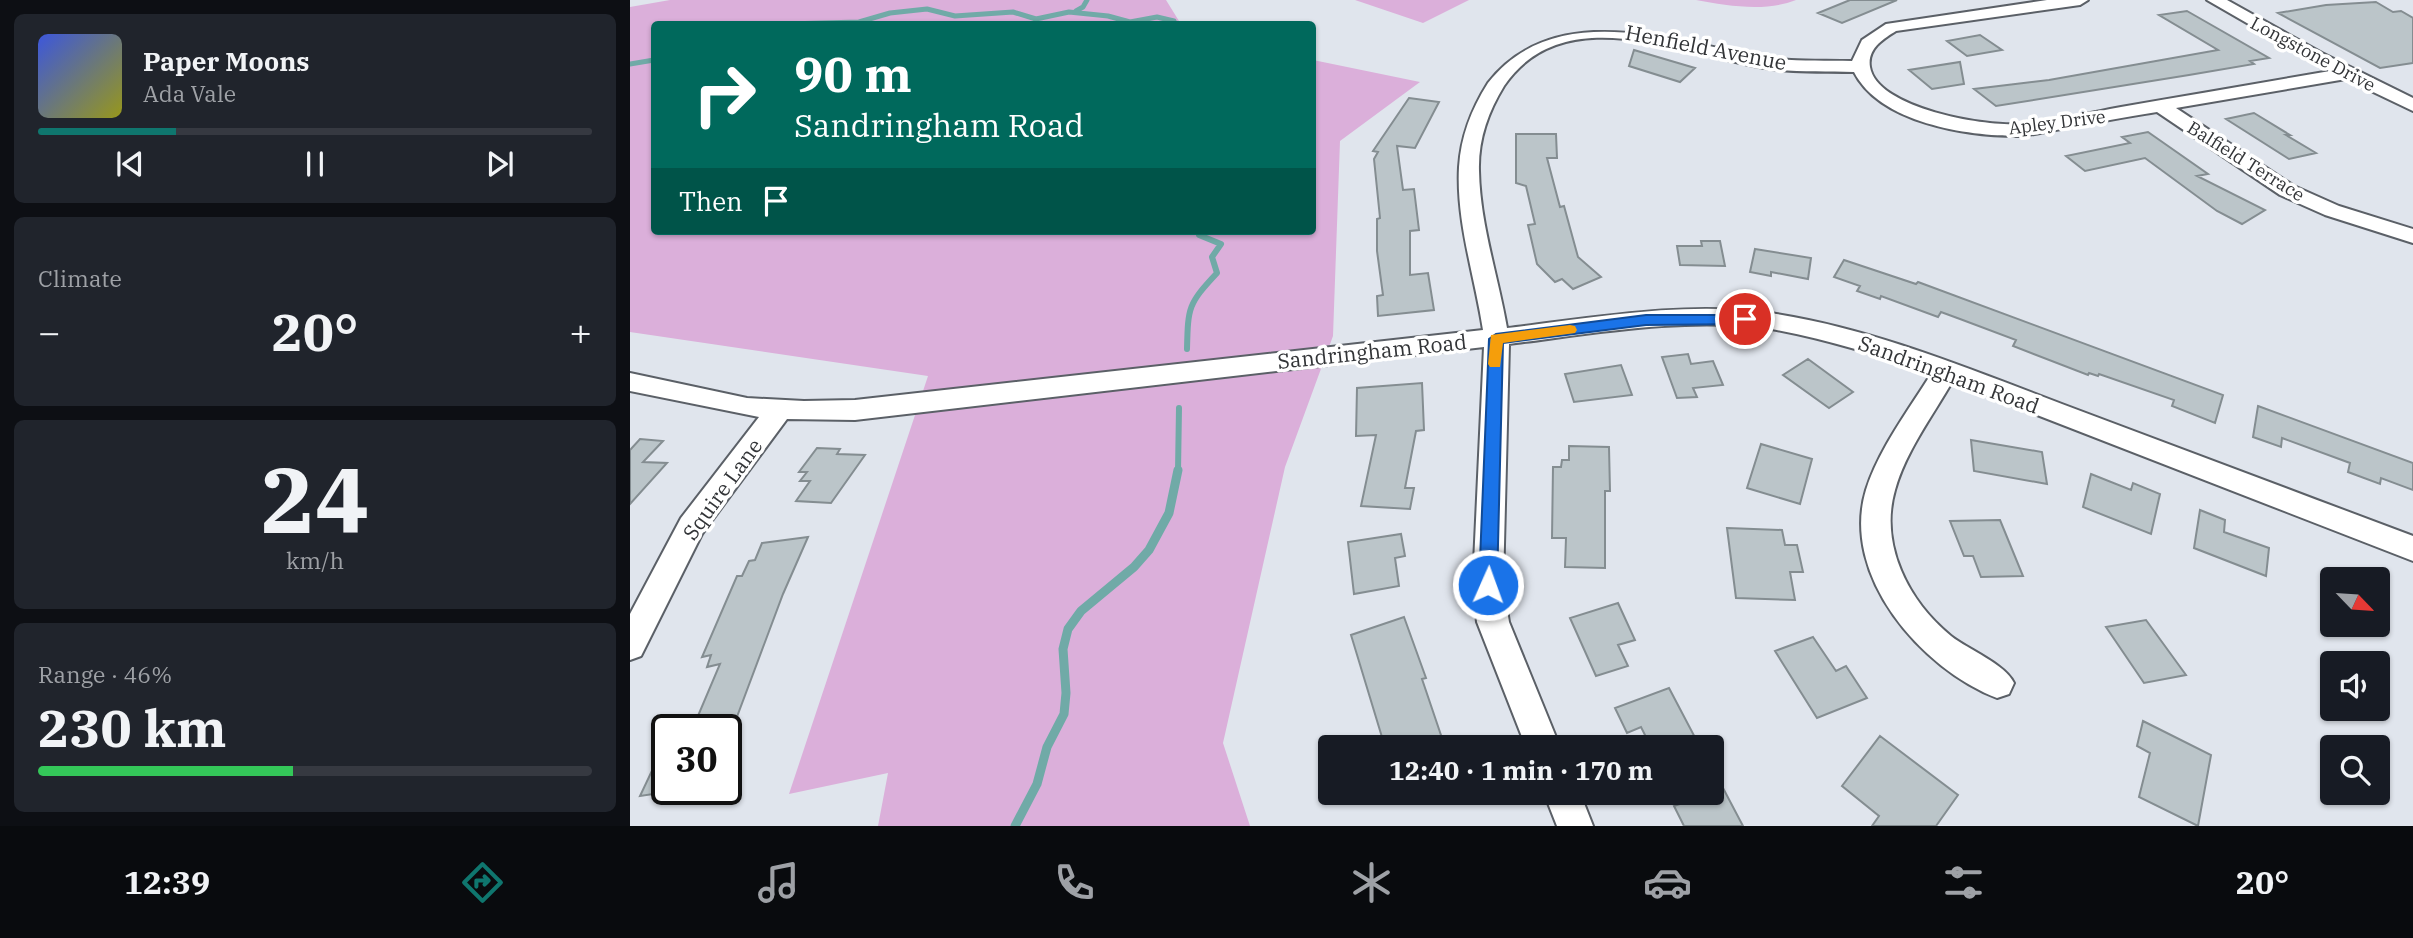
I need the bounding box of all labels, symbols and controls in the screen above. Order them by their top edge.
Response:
street label: Longstone Drive [2247,11,2379,97]
street label: Henfield Avenue [1623,18,1789,76]
text: 90 m [794,42,912,105]
text: Paper Moons [143,44,310,78]
icon: right [679,49,770,140]
text: Ada Vale [143,78,236,108]
text: Sandringham Road [794,104,1084,146]
street label: Apley Drive [2007,105,2107,139]
street label: Balfield Terrace [2183,116,2309,206]
icon: previous [111,145,149,183]
icon: pause [296,145,334,183]
icon: next [481,145,519,183]
icon: arrive [757,182,795,220]
text: Then [679,184,743,218]
text: Climate [38,263,122,293]
pin [1715,289,1775,349]
text: 20° [272,298,358,365]
icon: arrive [1726,300,1764,338]
text: − [38,307,61,356]
text: + [569,307,592,356]
street label: Sandringham Road [1276,327,1468,375]
street label: Sandringham Road [1855,328,2043,420]
street label: Squire Lane [676,433,768,545]
text: 24 [260,440,370,558]
text: km/h [286,545,344,575]
position arrow [1451,548,1525,622]
north arrow [2320,567,2390,637]
map controls [2320,567,2390,805]
button: sound [2320,651,2390,721]
text: Range · 46% [38,659,172,689]
text: 230 km [38,694,227,761]
speed limit sign: 30 [651,714,742,805]
button: search [2320,735,2390,805]
text: 12:40 · 1 min · 170 m [1389,753,1653,787]
icon: directions [458,858,507,907]
icon: music [754,858,803,907]
icon: phone [1050,858,1099,907]
icon: climate [1347,858,1396,907]
icon: car [1643,858,1692,907]
icon: filters [1939,858,1988,907]
text: 12:39 [124,861,210,903]
text: 20° [2236,861,2289,903]

